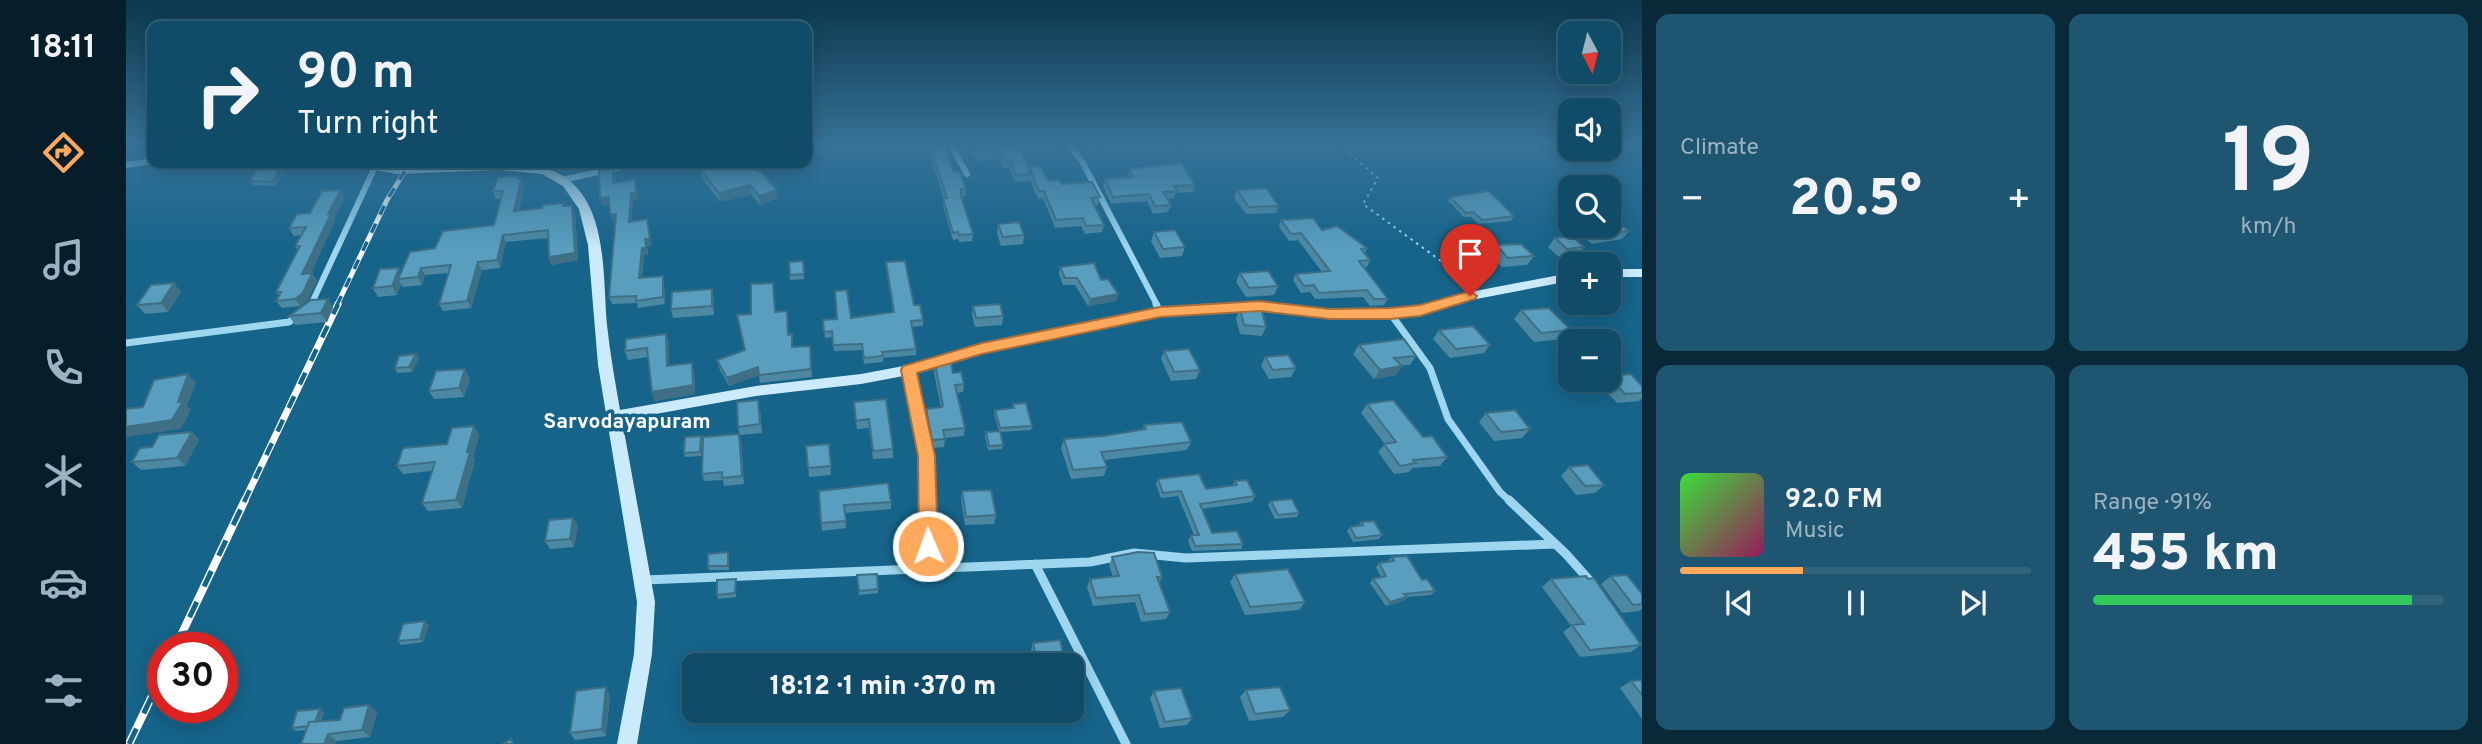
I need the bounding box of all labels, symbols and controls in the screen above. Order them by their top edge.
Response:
north arrow [1558,21,1620,84]
map controls [1558,21,1621,392]
text: 18:11 [30,29,96,69]
text: 90 m [297,44,415,106]
icon: right [182,49,273,140]
button: sound [1558,98,1621,161]
text: Turn right [297,105,439,145]
text: 19 [2222,110,2315,225]
icon: directions [39,128,88,177]
text: Climate [1680,134,1759,163]
text: 20.5° [1789,168,1922,234]
button: search [1558,175,1621,238]
text: − [1680,177,1705,226]
text: + [2006,177,2031,226]
text: km/h [2241,213,2296,242]
pin [1440,224,1500,296]
icon: music [39,235,88,284]
icon: arrive [1451,235,1489,273]
button: + [1558,252,1621,315]
button: − [1558,329,1621,392]
icon: phone [39,343,88,392]
district label: Sarvodayapuram [543,409,711,436]
icon: climate [39,451,88,500]
text: 92.0 FM [1785,484,1883,517]
text: Range · 91% [2093,489,2212,518]
position arrow [891,509,965,583]
text: Music [1785,517,1845,546]
text: 455 km [2093,523,2279,589]
icon: car [39,558,88,607]
icon: previous [1720,584,1758,622]
icon: pause [1837,584,1875,622]
icon: next [1954,584,1992,622]
speed limit sign: 30 [147,632,238,723]
icon: filters [39,666,88,715]
text: 18:12 · 1 min · 370 m [770,671,996,704]

